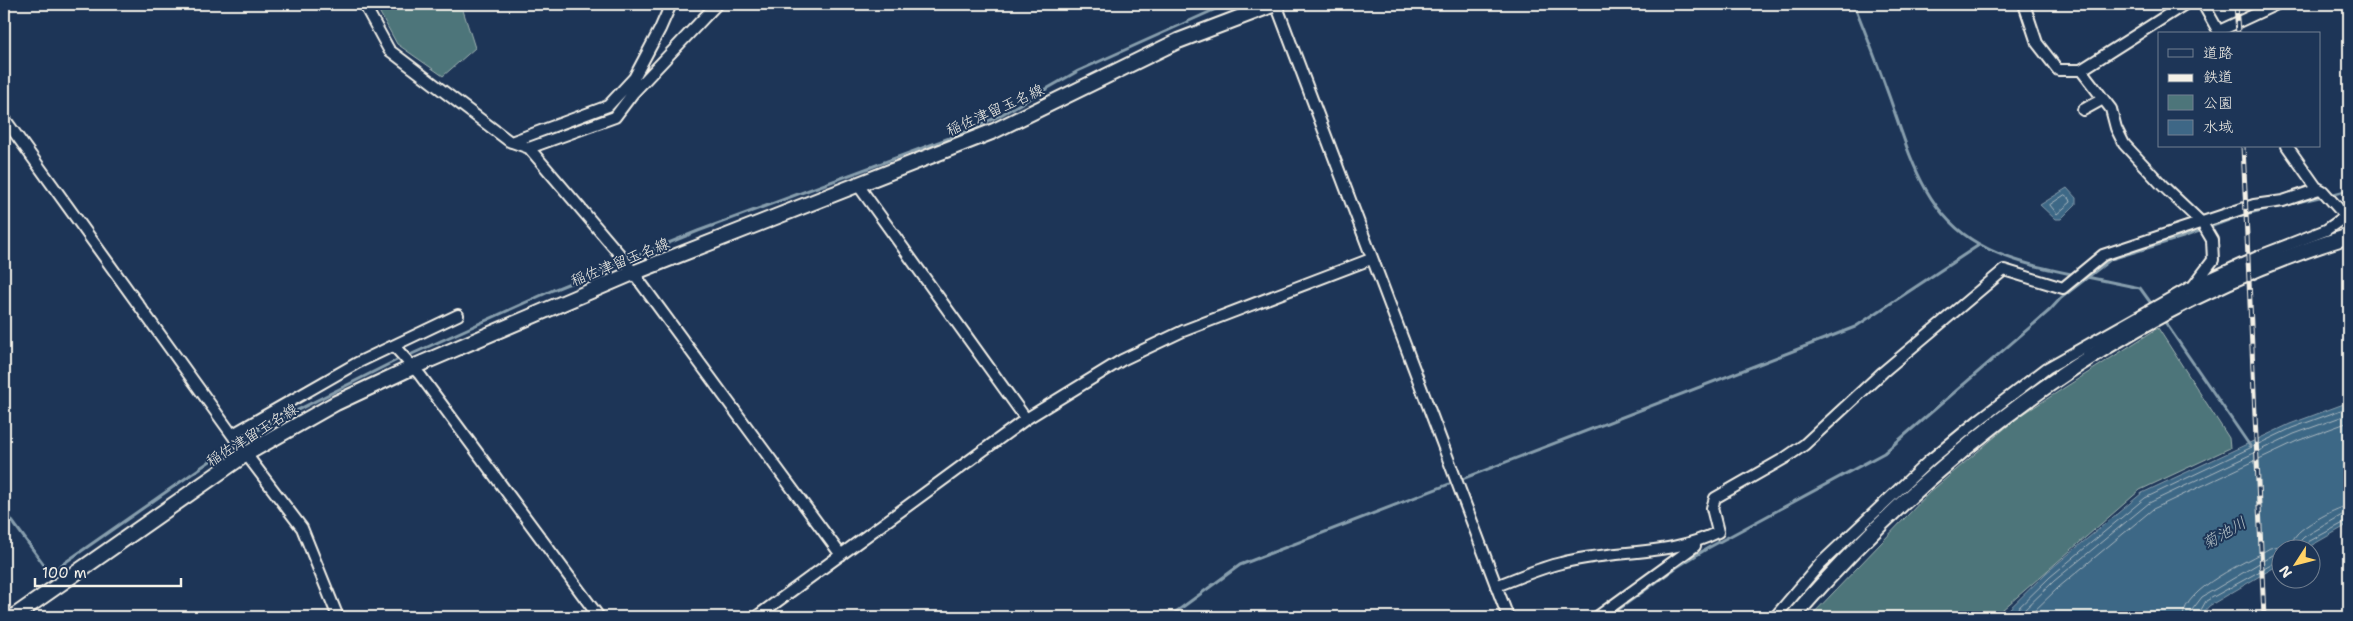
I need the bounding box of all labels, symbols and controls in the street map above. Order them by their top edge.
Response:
legend [2158,32,2320,148]
text: 道路 [2203,43,2233,63]
text: 鉄道 [2203,67,2233,87]
street label: 稲佐津留玉名線 [943,80,1047,140]
text: 公園 [2203,93,2233,113]
text: 水域 [2203,117,2233,137]
street label: 稲佐津留玉名線 [568,233,672,291]
street label: 稲佐津留玉名線 [202,399,302,471]
water label: 菊池川 [2198,512,2250,554]
north arrow [2270,538,2320,588]
scale bar [35,556,181,588]
text: N [2275,562,2296,581]
text: 100 m [42,563,87,583]

